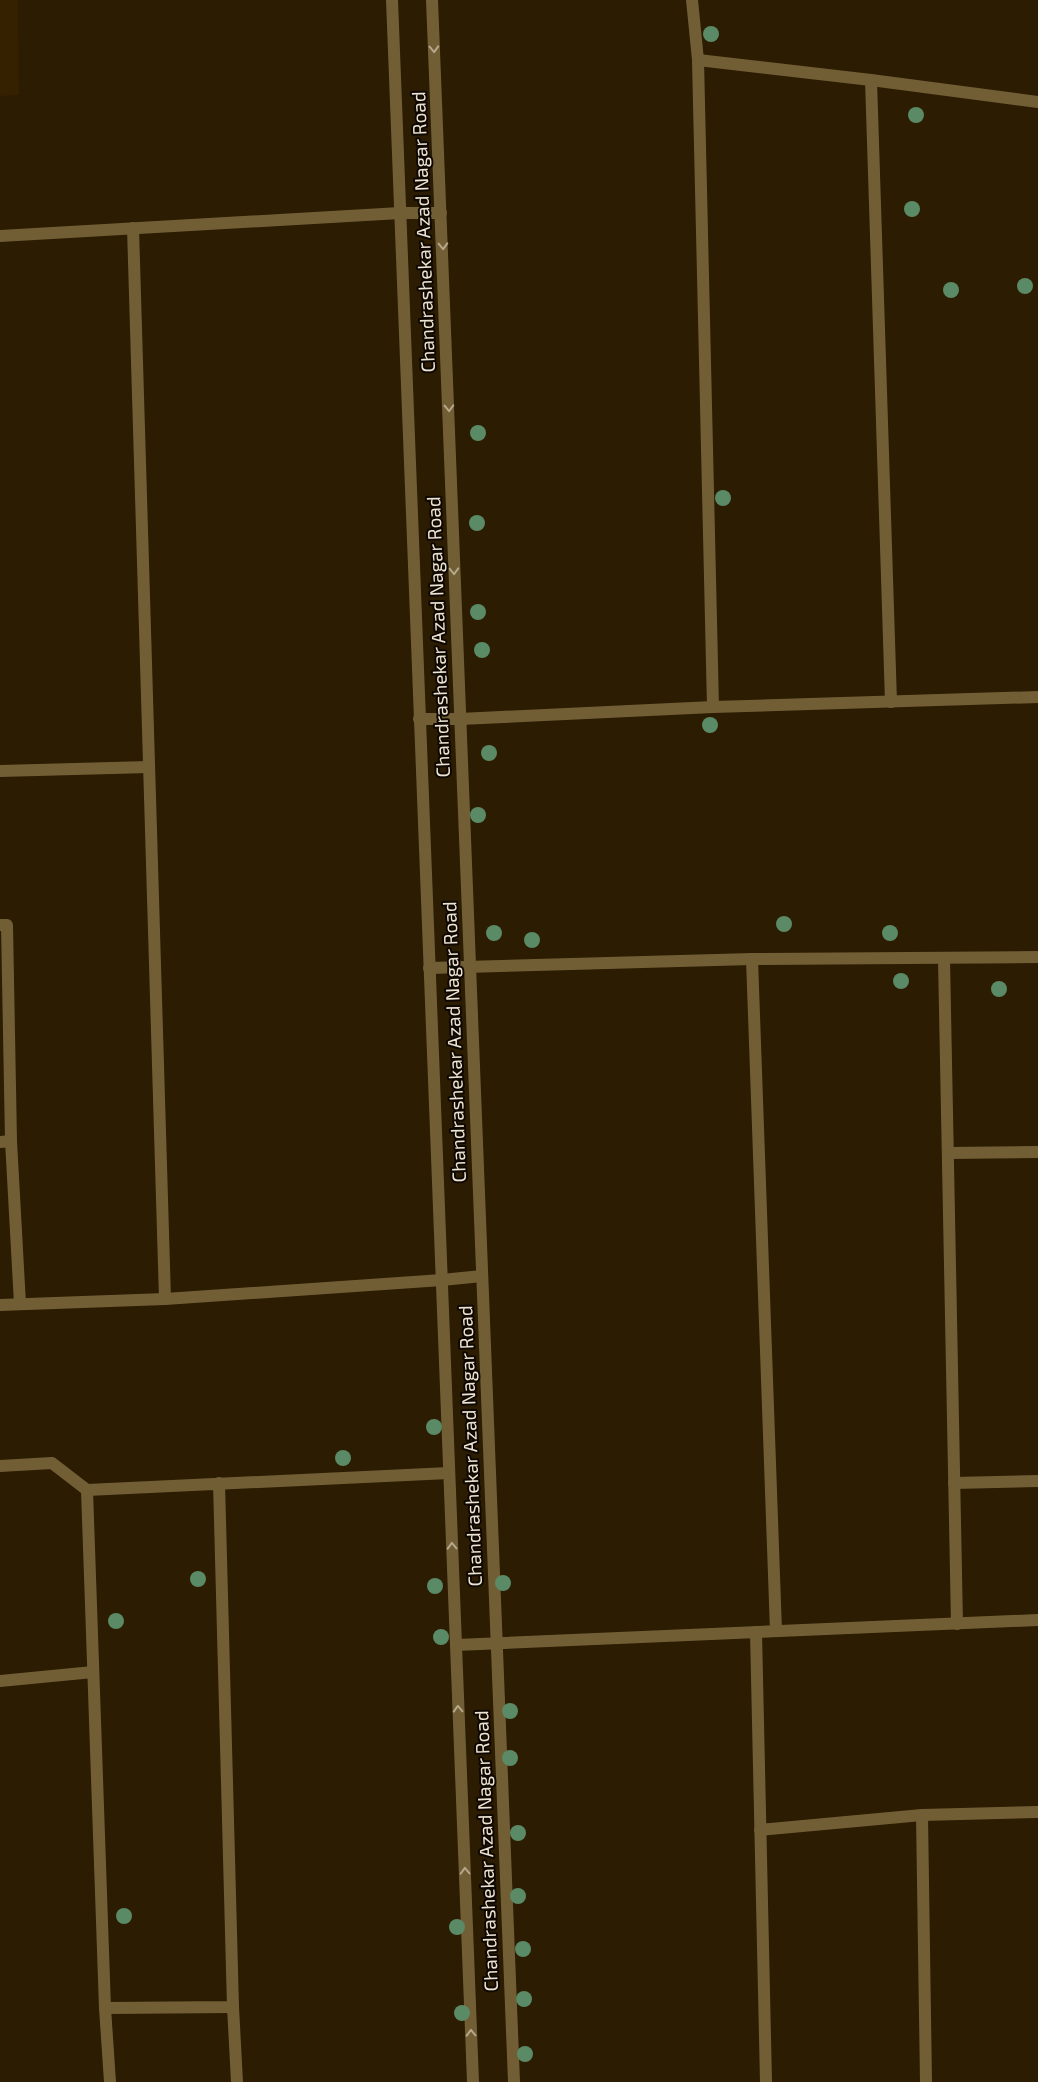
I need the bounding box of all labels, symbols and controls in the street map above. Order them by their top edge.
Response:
one-way arrow [429,45,440,53]
street label: Chandrashekar Azad Nagar Road [406,91,439,373]
one-way arrow [437,242,448,250]
one-way arrow [443,405,454,413]
street label: Chandrashekar Azad Nagar Road [421,496,454,778]
one-way arrow [449,567,460,575]
street label: Chandrashekar Azad Nagar Road [437,901,470,1183]
street label: Chandrashekar Azad Nagar Road [453,1305,486,1587]
one-way arrow [447,1542,457,1550]
one-way arrow [453,1704,464,1712]
street label: Chandrashekar Azad Nagar Road [469,1710,502,1992]
one-way arrow [459,1867,470,1875]
one-way arrow [465,2029,476,2037]

